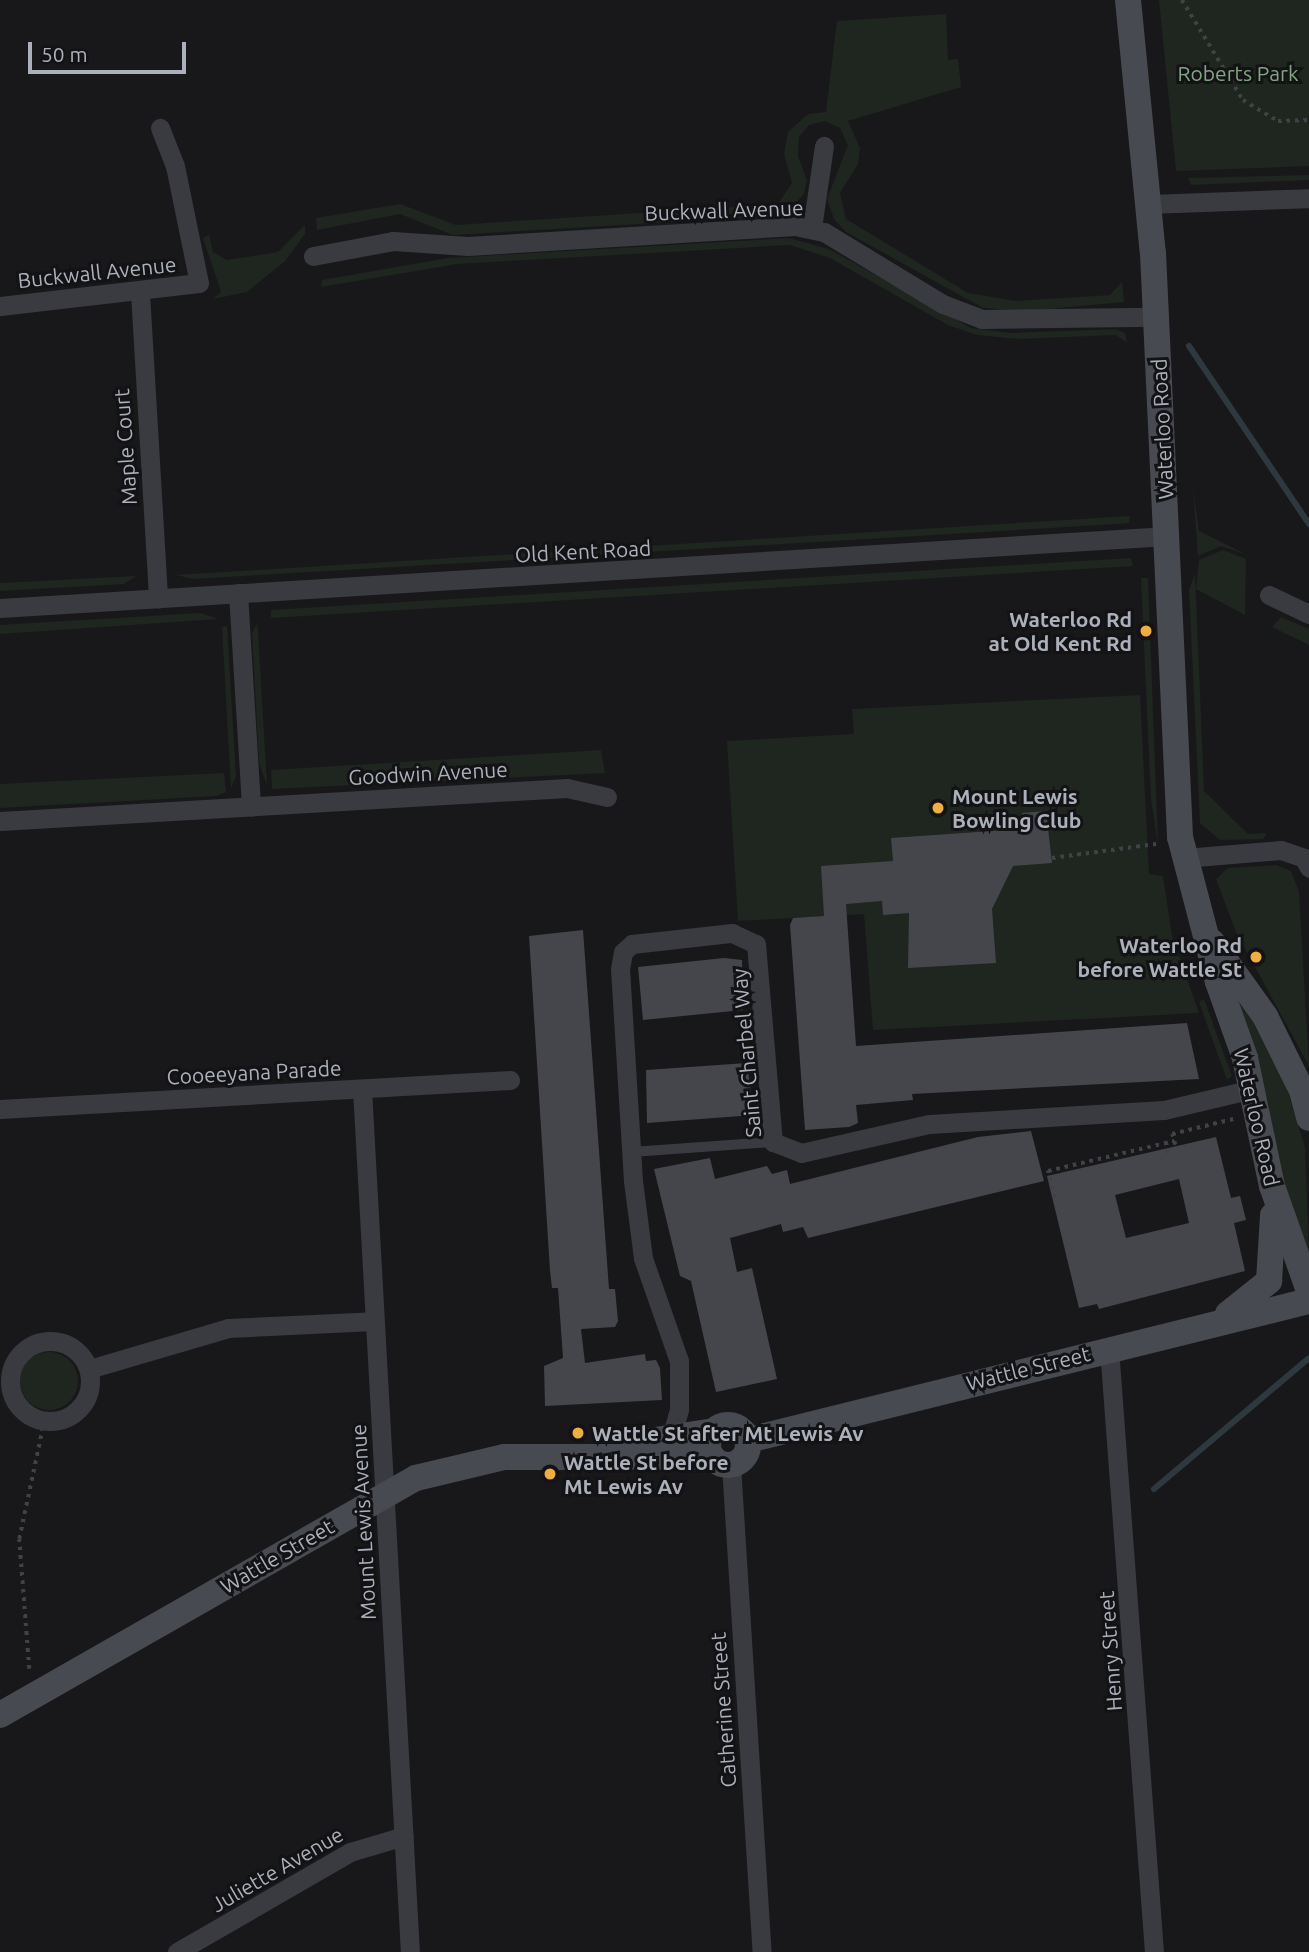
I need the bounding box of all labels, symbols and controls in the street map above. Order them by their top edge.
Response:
scale bar [32,28,189,72]
text: 50 m [41,42,88,66]
park label: Roberts Park [1177,60,1299,86]
street label: Buckwall Avenue [644,195,804,225]
street label: Buckwall Avenue [16,251,178,293]
street label: Waterloo Road [1146,358,1178,500]
street label: Maple Court [108,388,142,506]
street label: Old Kent Road [514,535,652,567]
place label: Waterloo Rd at Old Kent Rd [989,606,1132,656]
marker: Waterloo Rd at Old Kent Rd [1138,623,1154,639]
street label: Goodwin Avenue [348,756,508,790]
place label: Mount Lewis Bowling Club [952,783,1081,833]
marker: Mount Lewis Bowling Club [930,800,946,816]
place label: Waterloo Rd before Wattle St [1077,932,1242,982]
marker: Waterloo Rd before Wattle St [1248,949,1264,965]
street label: Saint Charbel Way [726,967,766,1139]
street label: Waterloo Road [1229,1046,1285,1188]
street label: Cooeeyana Parade [166,1055,342,1089]
street label: Wattle Street [963,1340,1093,1396]
place label: Wattle St after Mt Lewis Av [592,1420,864,1446]
street label: Mount Lewis Avenue [345,1424,381,1620]
marker: Wattle St after Mt Lewis Av [570,1425,586,1441]
place label: Wattle St before Mt Lewis Av [564,1449,729,1499]
marker: Wattle St before Mt Lewis Av [542,1466,558,1482]
street label: Wattle Street [216,1513,338,1599]
street label: Henry Street [1093,1590,1127,1712]
street label: Catherine Street [705,1632,741,1788]
street label: Juliette Avenue [207,1821,347,1917]

